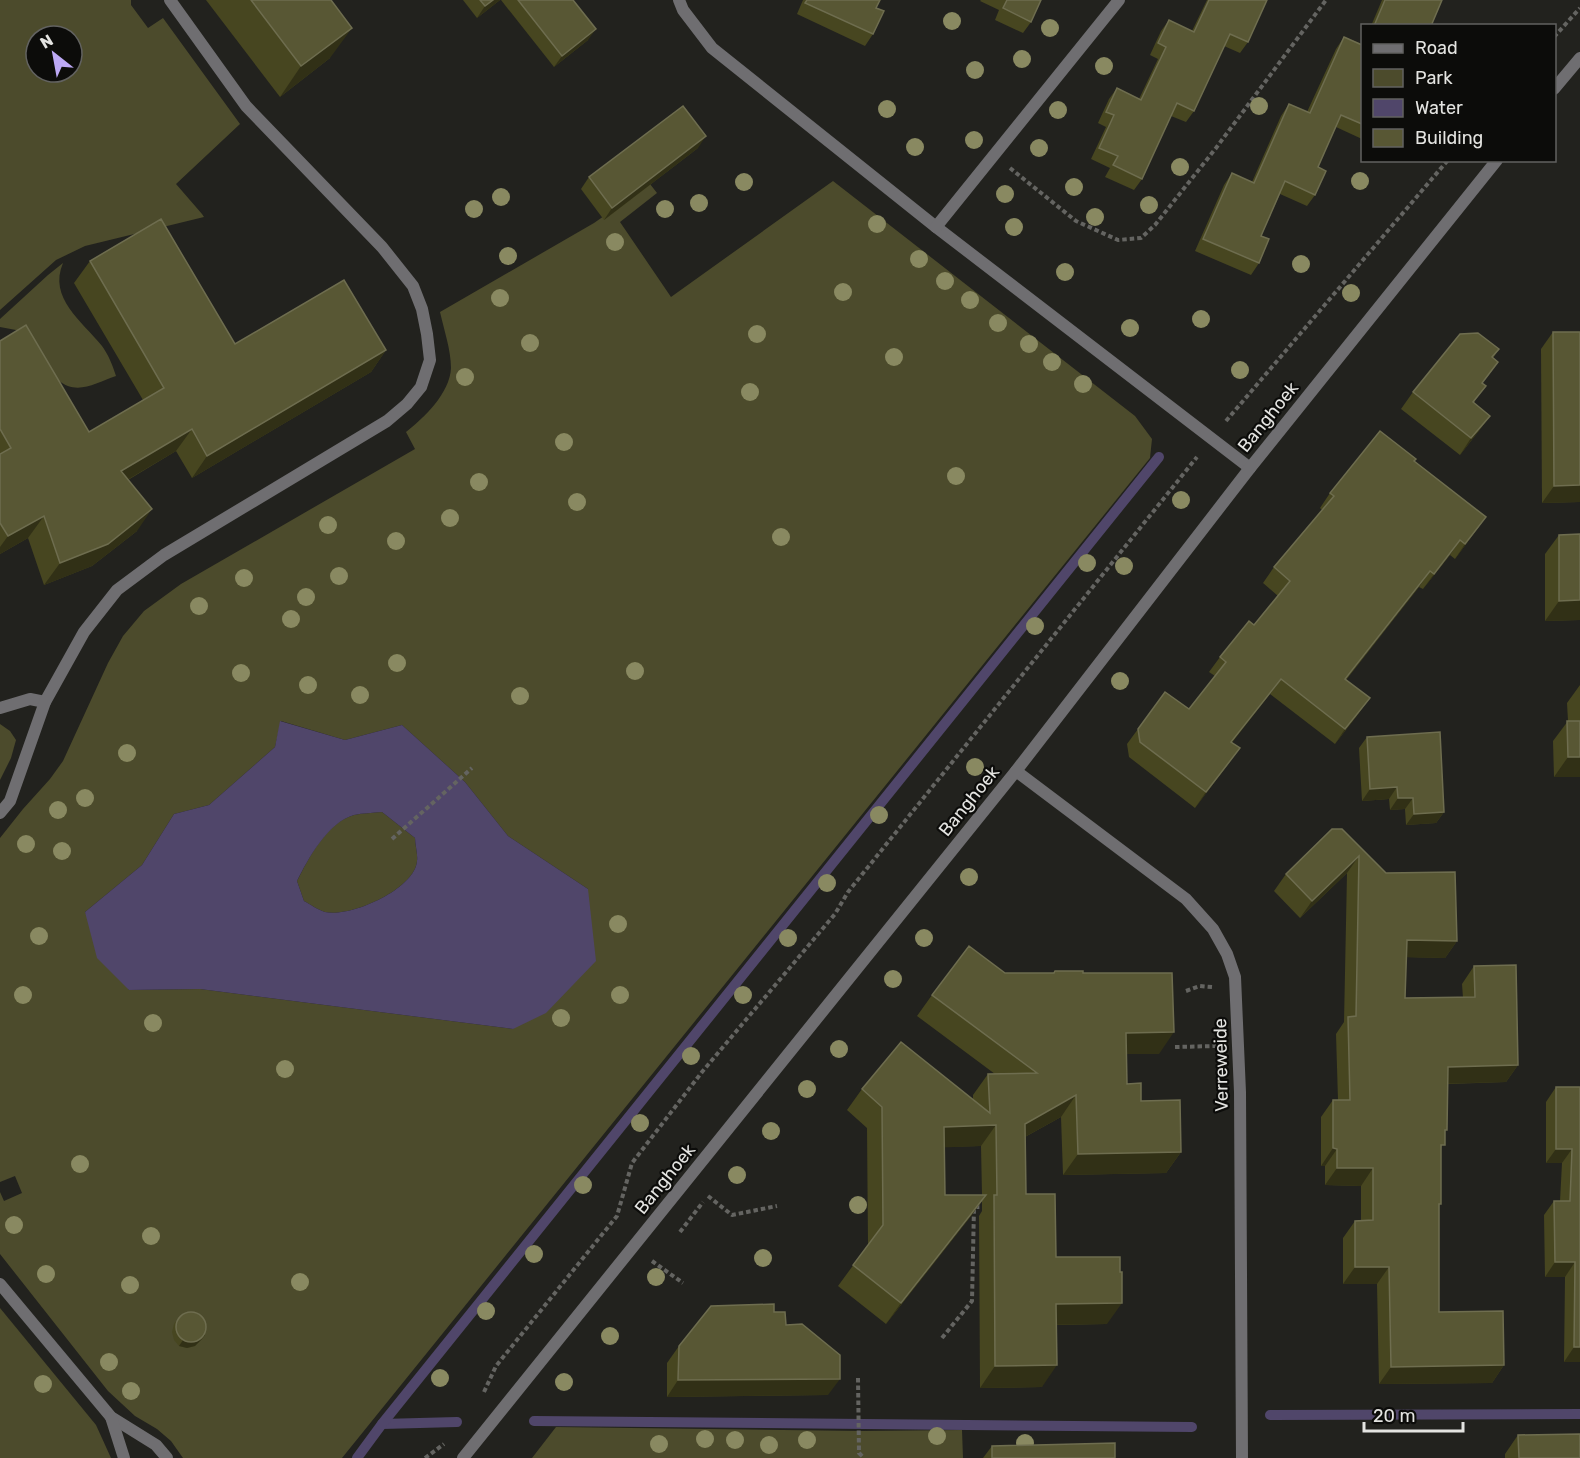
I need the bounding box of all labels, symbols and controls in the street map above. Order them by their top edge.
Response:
north arrow [24,24,84,84]
legend [1361,24,1556,162]
text: N [37,30,56,53]
text: Road [1415,37,1458,59]
text: Park [1415,67,1453,89]
text: Water [1415,97,1463,119]
text: Building [1415,127,1483,149]
street label: Banghoek [1233,377,1304,457]
street label: Banghoek [934,761,1005,841]
street label: Verreweide [1209,1018,1233,1112]
street label: Banghoek [630,1139,701,1219]
scale bar [1364,1395,1463,1433]
text: 20 m [1373,1405,1415,1427]

